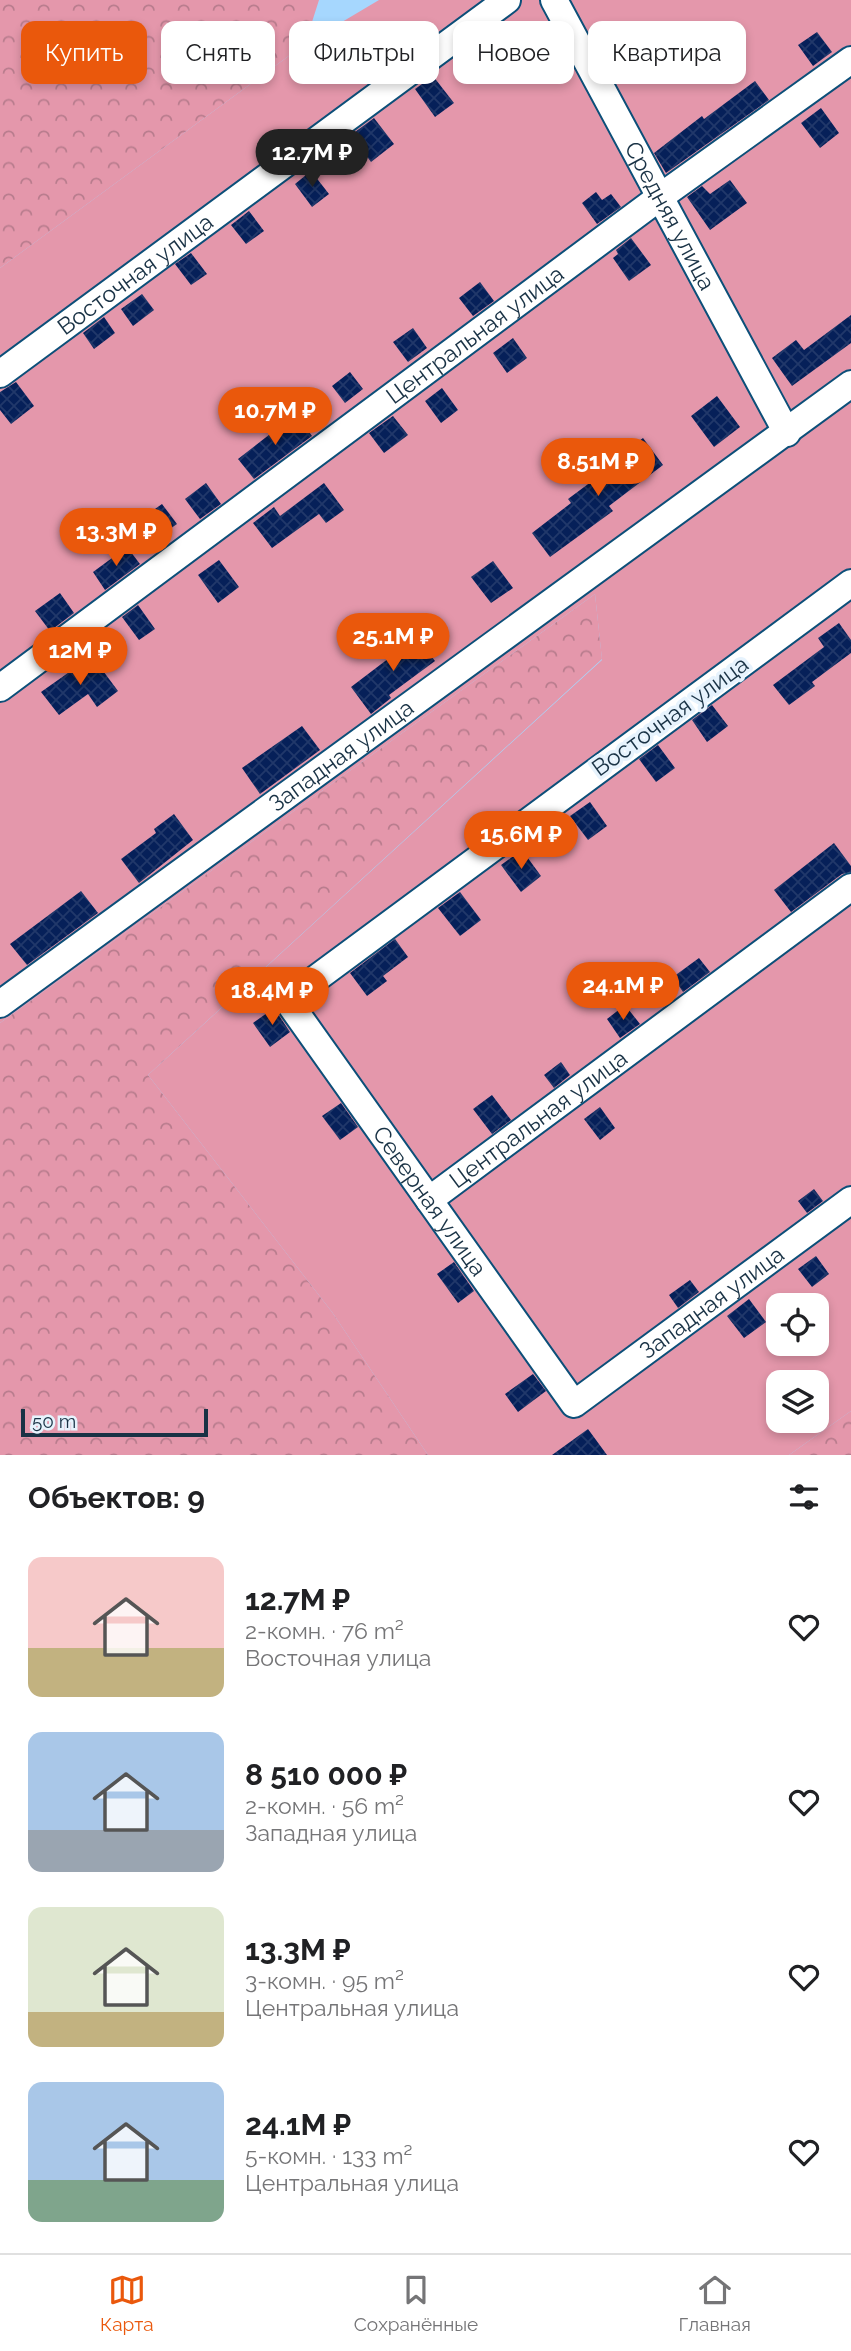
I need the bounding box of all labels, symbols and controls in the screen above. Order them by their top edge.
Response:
chip: Купить [21,21,147,84]
chip: Снять [161,21,275,84]
chip: Фильтры [289,21,439,84]
chip: Новое [453,21,574,84]
chip: Квартира [588,21,746,84]
pin: 12.7M ₽ [247,130,377,189]
street label: Средняя улица [620,137,721,294]
text: 12.7M ₽ [272,138,352,165]
street label: Восточная улица [52,208,218,340]
street label: Центральная улица [381,260,569,409]
pin: 10.7M ₽ [210,388,340,447]
text: 10.7M ₽ [234,396,316,423]
pin: 8.51M ₽ [533,438,663,498]
text: 8.51M ₽ [557,447,639,474]
pin: 13.3M ₽ [51,508,181,568]
text: 13.3M ₽ [76,517,156,544]
pin: 25.1M ₽ [328,614,458,673]
text: 25.1M ₽ [352,622,434,649]
pin: 12M ₽ [31,628,129,687]
text: 12M ₽ [48,636,112,663]
street label: Восточная улица [586,650,753,781]
street label: Западная улица [263,693,418,817]
pin: 15.6M ₽ [456,812,586,871]
text: 15.6M ₽ [480,820,562,847]
pin: 24.1M ₽ [558,962,688,1022]
pin: 18.4M ₽ [207,968,337,1027]
text: 24.1M ₽ [582,971,664,998]
text: 18.4M ₽ [231,976,313,1003]
street label: Центральная улица [444,1044,632,1193]
street label: Северная улица [368,1121,493,1281]
street label: Западная улица [634,1240,789,1364]
map controls [766,1293,829,1433]
button: locate [766,1293,829,1356]
button: layers [766,1370,829,1433]
scale bar [21,1406,208,1438]
text: 50 m [32,1410,76,1432]
icon: filters [785,1478,823,1516]
text: Объектов: 9 [28,1480,205,1515]
text: 12.7M ₽ [245,1582,350,1617]
icon: home [84,1585,168,1669]
icon: heart [785,1608,823,1646]
text: 2-комн. · 76 m² [245,1617,404,1644]
text: Восточная улица [245,1644,431,1671]
text: 8 510 000 ₽ [245,1757,407,1792]
icon: home [84,1760,168,1844]
icon: heart [785,1783,823,1821]
text: 2-комн. · 56 m² [245,1792,404,1819]
text: Западная улица [245,1819,417,1846]
text: 13.3M ₽ [245,1932,351,1967]
icon: home [84,1935,168,2019]
icon: heart [785,1958,823,1996]
text: 3-комн. · 95 m² [245,1967,404,1994]
text: Центральная улица [245,1994,459,2021]
text: 24.1M ₽ [245,2107,351,2142]
icon: home [84,2110,168,2194]
icon: heart [785,2133,823,2171]
text: 5-комн. · 133 m² [245,2142,412,2169]
text: Центральная улица [245,2169,459,2196]
tab: Карта [100,2271,154,2335]
tab: Сохранённые [354,2271,478,2335]
tab: Главная [678,2271,751,2335]

